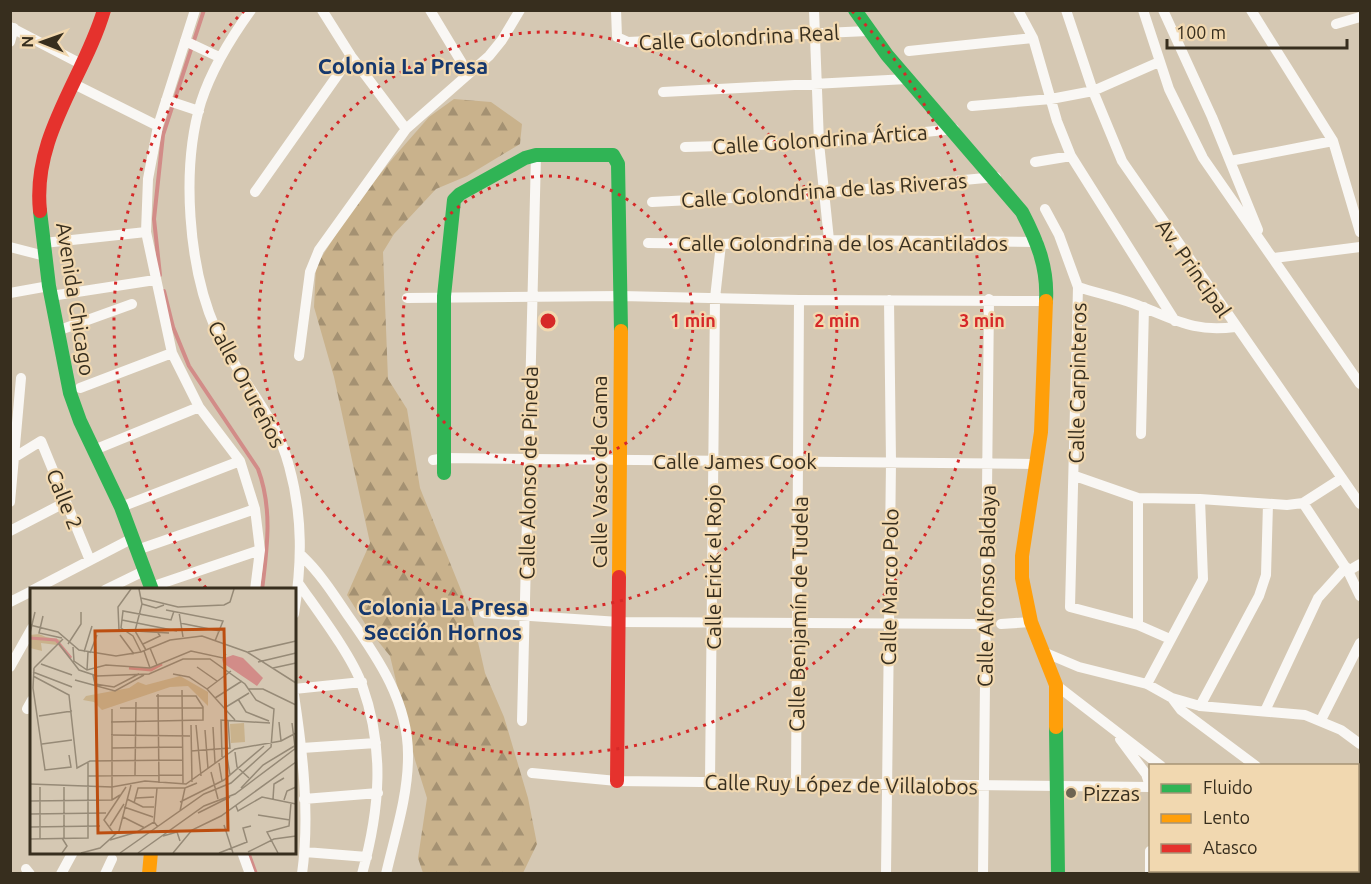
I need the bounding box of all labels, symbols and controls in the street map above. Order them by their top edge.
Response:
north arrow [12,12,72,72]
scale bar [1167,12,1347,50]
street label: Calle Golondrina Real [638,20,840,54]
text: 100 m [1176,22,1226,42]
text: N [18,36,36,48]
district label: Colonia La Presa [318,53,488,78]
street label: Calle Golondrina Ártica [712,120,928,158]
street label: Calle Golondrina de las Riveras [680,168,968,212]
street label: Av. Principal [1151,214,1237,322]
street label: Avenida Chicago [52,221,100,377]
street label: Calle Golondrina de los Acantilados [678,231,1008,255]
street label: Calle Carpinteros [1064,302,1090,464]
text: 1 min [670,310,716,330]
text: 2 min [814,310,860,330]
text: 3 min [959,310,1005,330]
centre of rings [538,311,558,331]
street label: Calle Orureños [203,316,291,452]
street label: Calle Alonso de Pineda [514,366,542,580]
street label: Calle Vasco de Gama [587,375,611,569]
street label: Calle James Cook [653,449,817,473]
street label: Calle 2 [42,465,88,533]
street label: Calle Erick el Rojo [701,484,725,650]
street label: Calle Alfonso Baldaya [972,485,1000,687]
street label: Calle Benjamín de Tudela [784,496,812,732]
street label: Calle Marco Polo [876,508,902,666]
inset map [30,588,296,854]
district label: Colonia La Presa Sección Hornos [358,594,528,644]
legend [1149,764,1359,872]
street label: Calle Ruy López de Villalobos [704,770,978,798]
text: Fluido [1203,777,1253,797]
place label: Pizzas [1083,781,1140,805]
marker: Pizzas [1064,786,1078,800]
text: Lento [1203,807,1250,827]
text: Atasco [1203,837,1258,857]

